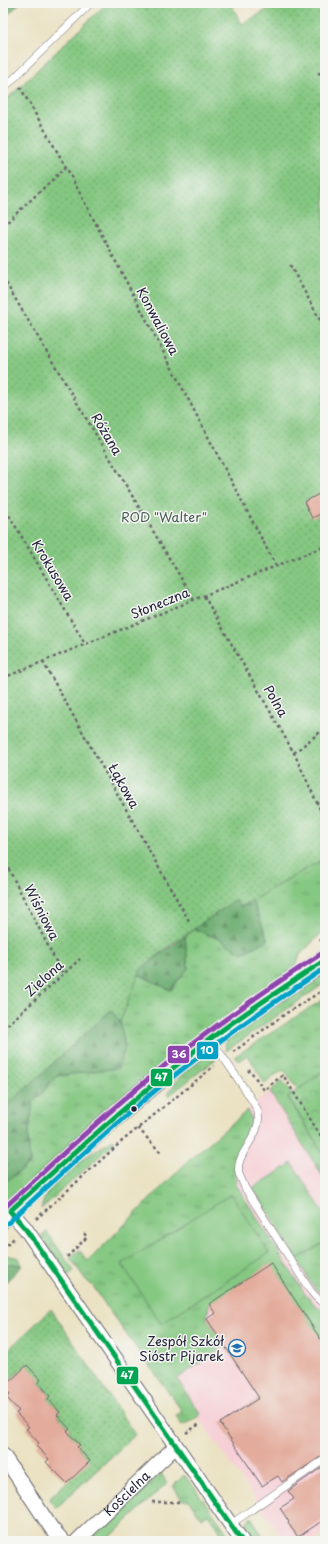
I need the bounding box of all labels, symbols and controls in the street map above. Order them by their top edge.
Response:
street label: Konwaliowa [133,283,185,359]
street label: Różana [87,409,128,459]
park label: ROD "Walter" [121,507,207,526]
street label: Krokusowa [28,536,80,605]
street label: Słoneczna [128,582,193,623]
street label: Polna [260,681,294,721]
street label: Łąkowa [104,759,145,812]
street label: Wiśniowa [20,881,65,944]
street label: Zielona [20,955,68,1000]
line badge: 10 [196,1041,219,1060]
text: 10 [200,1041,214,1058]
line badge: 36 [167,1045,190,1064]
text: 36 [172,1045,187,1062]
line badge: 47 [150,1068,173,1087]
text: 47 [154,1068,168,1085]
unlabelled marker [129,1104,139,1114]
place label: Zespół Szkół Sióstr Pijarek [139,1331,225,1365]
school or university icon: Zespół Szkół Sióstr Pijarek [227,1338,247,1358]
line badge: 47 [116,1366,139,1385]
text: 47 [120,1366,134,1383]
street label: Kościelna [99,1465,155,1520]

